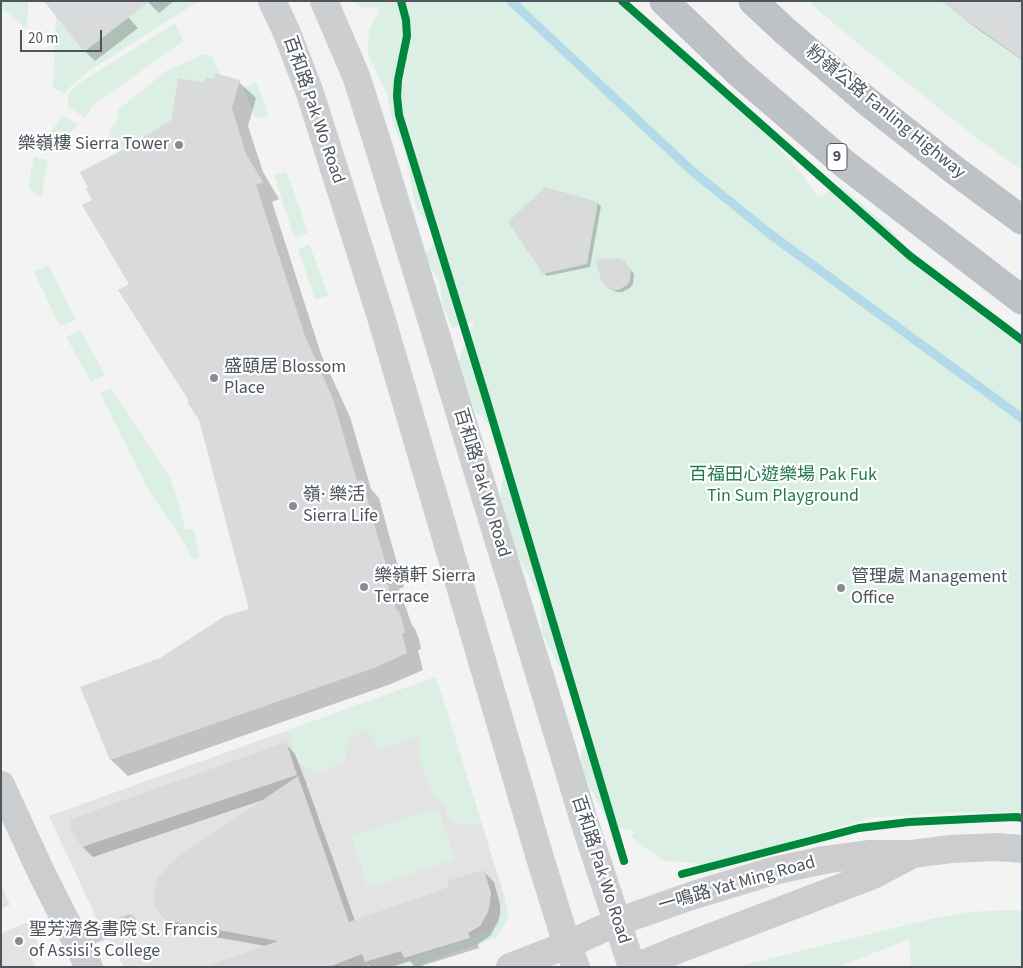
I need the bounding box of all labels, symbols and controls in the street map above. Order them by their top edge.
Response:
scale bar [22,20,105,52]
text: 20 m [28,28,58,49]
street label: 百和路 Pak Wo Road [278,33,348,187]
street label: 粉嶺公路 Fanling Highway [801,42,969,184]
place label: 樂嶺樓 Sierra Tower [17,134,169,156]
marker: 樂嶺樓 Sierra Tower [173,139,185,151]
road number: 9 [827,144,847,170]
place label: 盛頤居 Blossom Place [224,357,346,399]
marker: 盛頤居 Blossom Place [208,372,220,384]
street label: 百和路 Pak Wo Road [448,406,514,560]
park label: 百福田心遊樂場 Pak Fuk Tin Sum Playground [689,465,877,508]
place label: 嶺· 樂活 Sierra Life [303,485,378,528]
marker: 嶺· 樂活 Sierra Life [287,500,299,512]
place label: 樂嶺軒 Sierra Terrace [374,566,476,608]
place label: 管理處 Management Office [851,567,1007,610]
marker: 樂嶺軒 Sierra Terrace [358,581,370,593]
marker: 管理處 Management Office [835,582,847,594]
street label: 百和路 Pak Wo Road [566,793,634,947]
street label: 一鳴路 Yat Ming Road [656,852,818,918]
place label: 聖芳濟各書院 St. Francis of Assisi's College [29,920,218,962]
marker: 聖芳濟各書院 St. Francis of Assisi's College [13,935,25,947]

